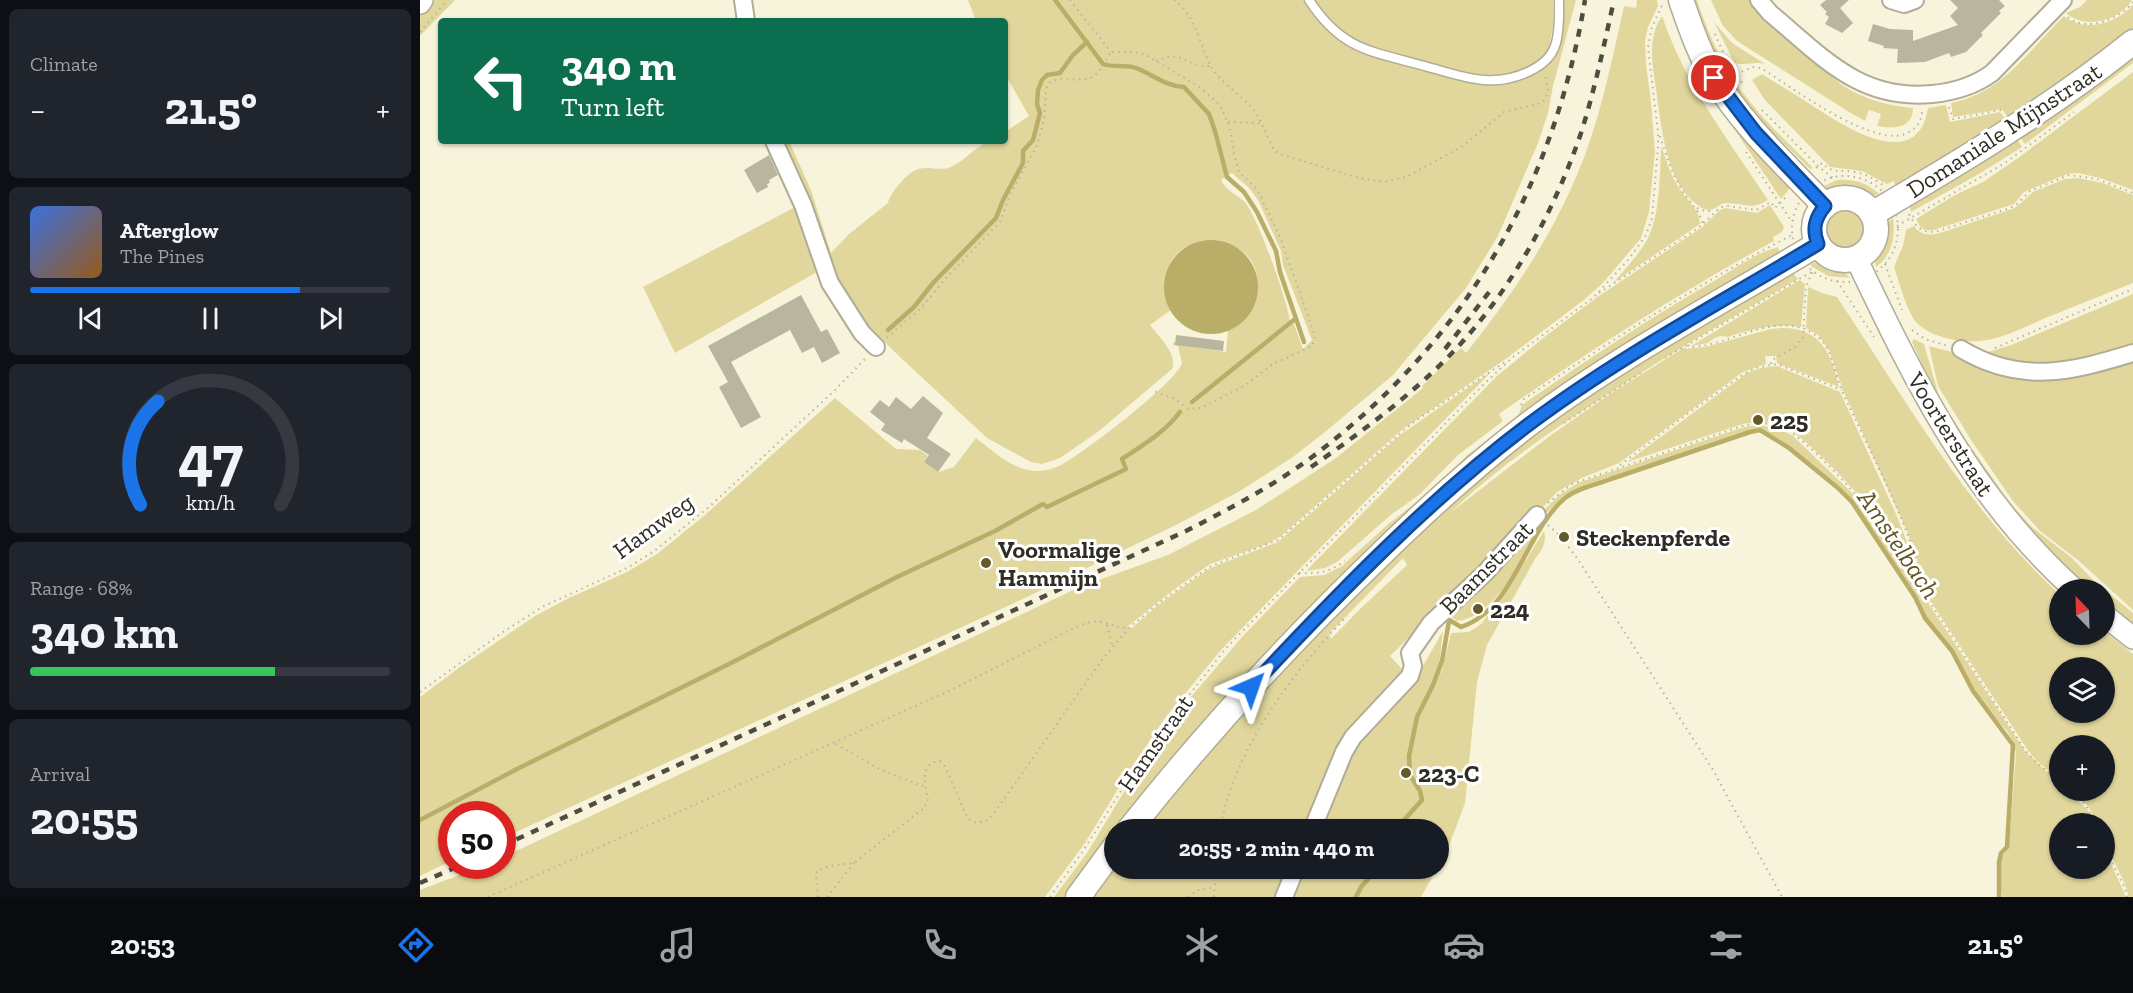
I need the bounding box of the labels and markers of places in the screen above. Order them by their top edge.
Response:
pin [1688,52,1739,103]
place label: 225 [1770,406,1808,435]
marker: 225 [1751,413,1765,427]
place label: Steckenpferde [1576,523,1730,552]
marker: Steckenpferde [1557,530,1571,544]
place label: Voormalige Hammijn [998,535,1121,592]
marker: Voormalige Hammijn [979,556,993,570]
place label: 224 [1490,595,1530,624]
marker: 224 [1471,602,1485,616]
place label: 223-C [1418,759,1479,788]
marker: 223-C [1399,766,1413,780]

